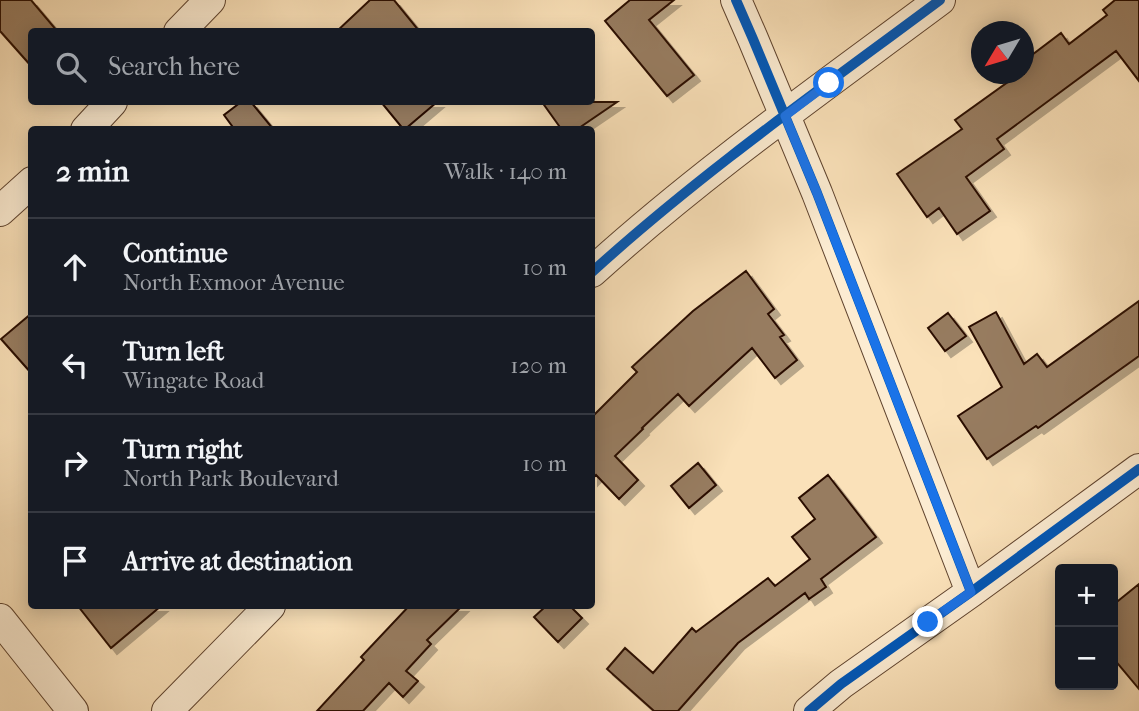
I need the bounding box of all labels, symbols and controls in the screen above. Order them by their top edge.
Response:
north arrow [971,21,1034,84]
search box [28,28,595,105]
icon: search [52,48,90,86]
text: Search here [108,51,240,82]
route start [813,67,844,98]
text: 2 min [56,154,129,189]
text: Walk · 140 m [444,158,567,185]
text: Continue [123,238,228,269]
icon: ahead [56,248,94,286]
text: 10 m [522,254,567,281]
text: North Exmoor Avenue [123,269,345,296]
text: Turn left [123,336,224,367]
icon: left [56,346,94,384]
text: 120 m [510,352,567,379]
text: Wingate Road [123,367,264,394]
text: Turn right [123,434,243,465]
icon: right [56,444,94,482]
text: 10 m [522,450,567,477]
text: North Park Boulevard [123,465,339,492]
icon: arrive [56,542,94,580]
text: Arrive at destination [123,546,353,577]
map controls [1055,564,1118,690]
button: + [1055,564,1118,627]
route end [912,606,943,637]
button: − [1055,627,1118,690]

